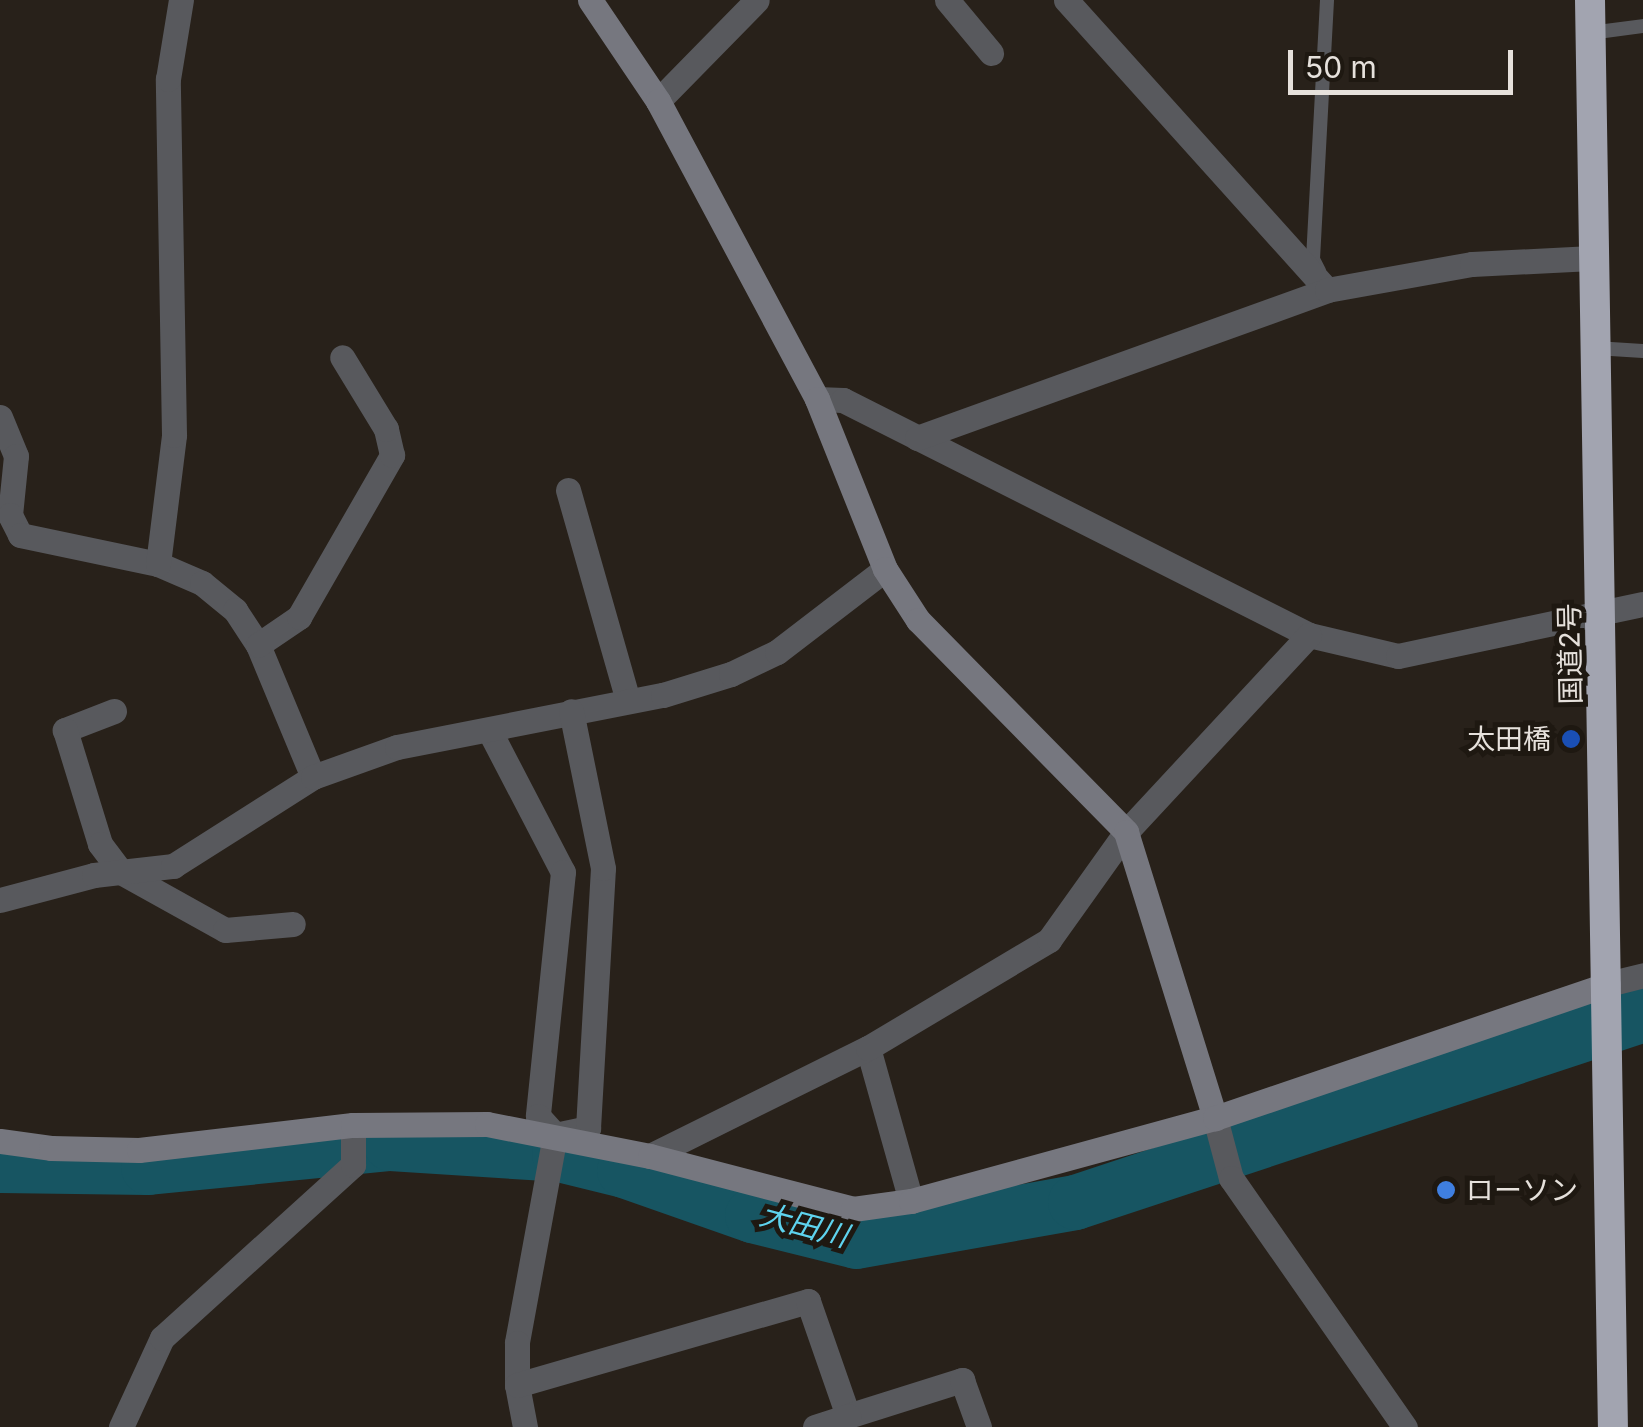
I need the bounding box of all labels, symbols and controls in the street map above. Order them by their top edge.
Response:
scale bar [1293,30,1518,92]
text: 50 m [1305,49,1377,85]
street label: 国道2号 [1552,603,1588,705]
place label: 太田橋 [1467,722,1551,756]
marker: 太田橋 [1560,728,1582,750]
place label: ローソン [1466,1173,1578,1207]
marker: ローソン [1435,1179,1457,1201]
water label: 大田川 [756,1196,852,1254]

